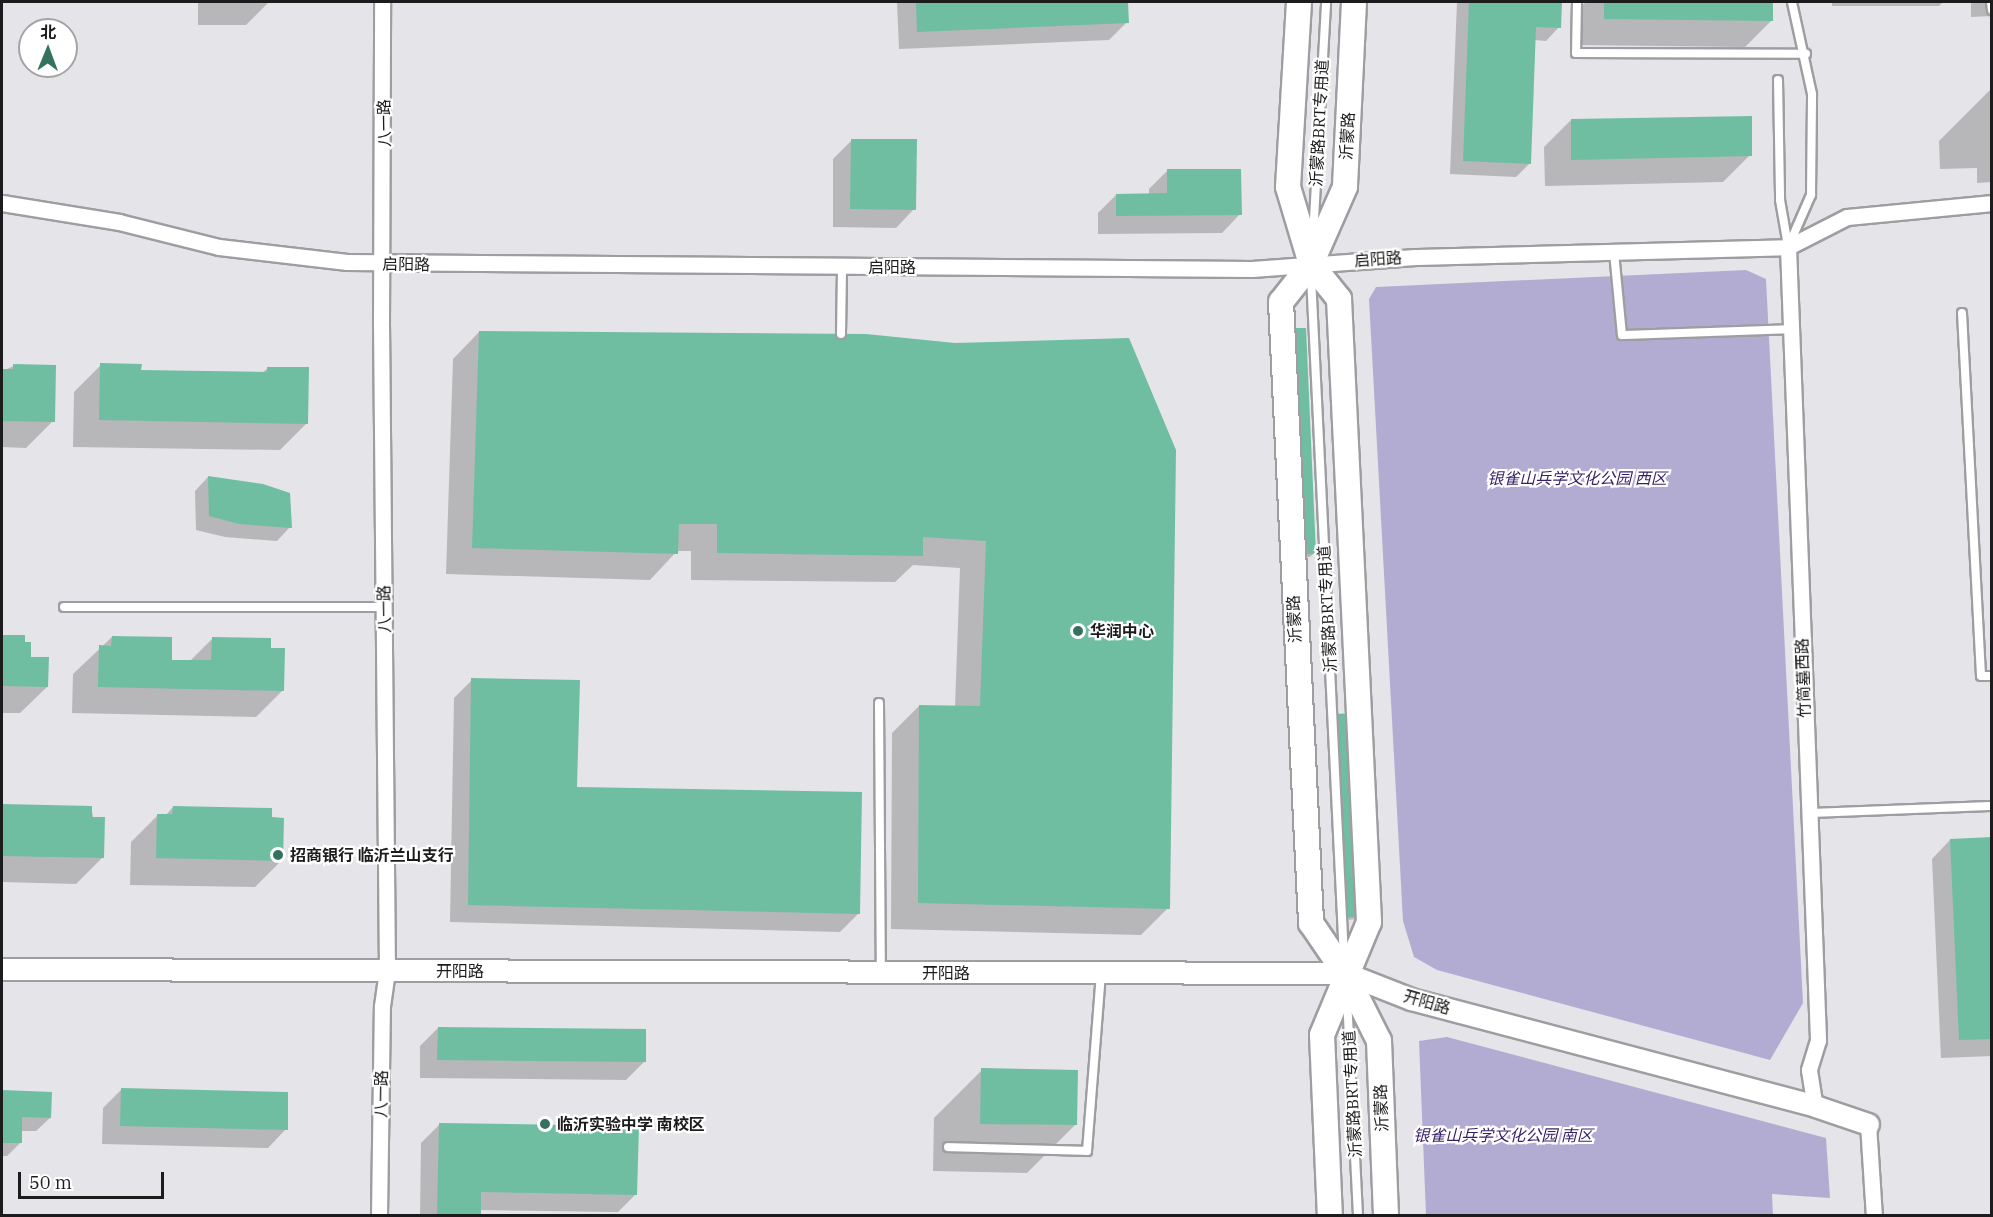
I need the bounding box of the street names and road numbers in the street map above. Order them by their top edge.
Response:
street label: 沂蒙路BRT专用道 [1306,59,1332,187]
street label: 八一路 [374,99,394,147]
street label: 沂蒙路 [1336,112,1358,160]
street label: 启阳路 [1353,248,1403,270]
street label: 启阳路 [382,254,430,274]
street label: 启阳路 [868,257,916,277]
street label: 沂蒙路BRT专用道 [1314,545,1340,673]
street label: 八一路 [374,585,394,633]
street label: 沂蒙路 [1283,595,1305,643]
street label: 竹简墓西路 [1792,638,1814,718]
street label: 开阳路 [436,961,484,981]
street label: 开阳路 [922,963,970,983]
street label: 开阳路 [1401,986,1453,1018]
street label: 沂蒙路BRT专用道 [1339,1030,1365,1158]
street label: 八一路 [371,1070,391,1118]
street label: 沂蒙路 [1371,1084,1391,1132]

